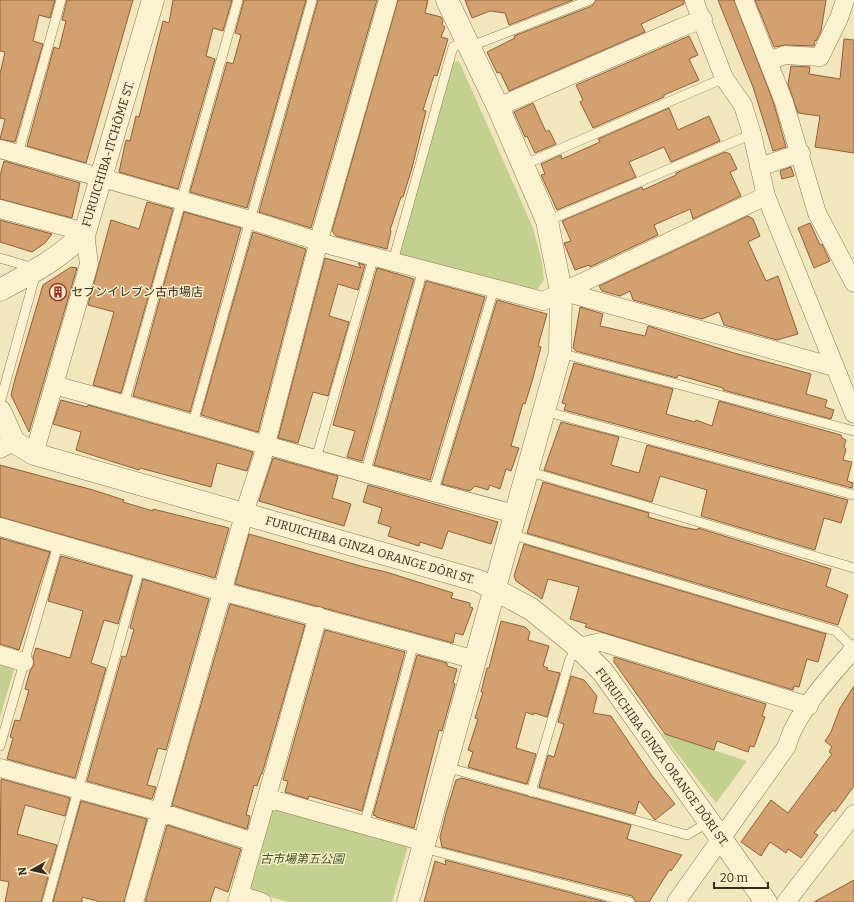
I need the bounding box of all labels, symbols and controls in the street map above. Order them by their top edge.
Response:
street label: FURUICHIBA-ITCHŌME ST. [79,79,137,229]
building icon: セブンイレブン古市場店 [48,282,68,302]
place label: セブンイレブン古市場店 [71,285,203,299]
street label: FURUICHIBA GINZA ORANGE DŌRI ST. [264,513,476,587]
street label: FURUICHIBA GINZA ORANGE DŌRI ST. [593,665,731,849]
north arrow [12,850,52,890]
park label: 古市場第五公園 [260,852,346,866]
scale bar [714,864,768,890]
text: N [15,866,30,876]
text: 20 m [720,871,749,885]

